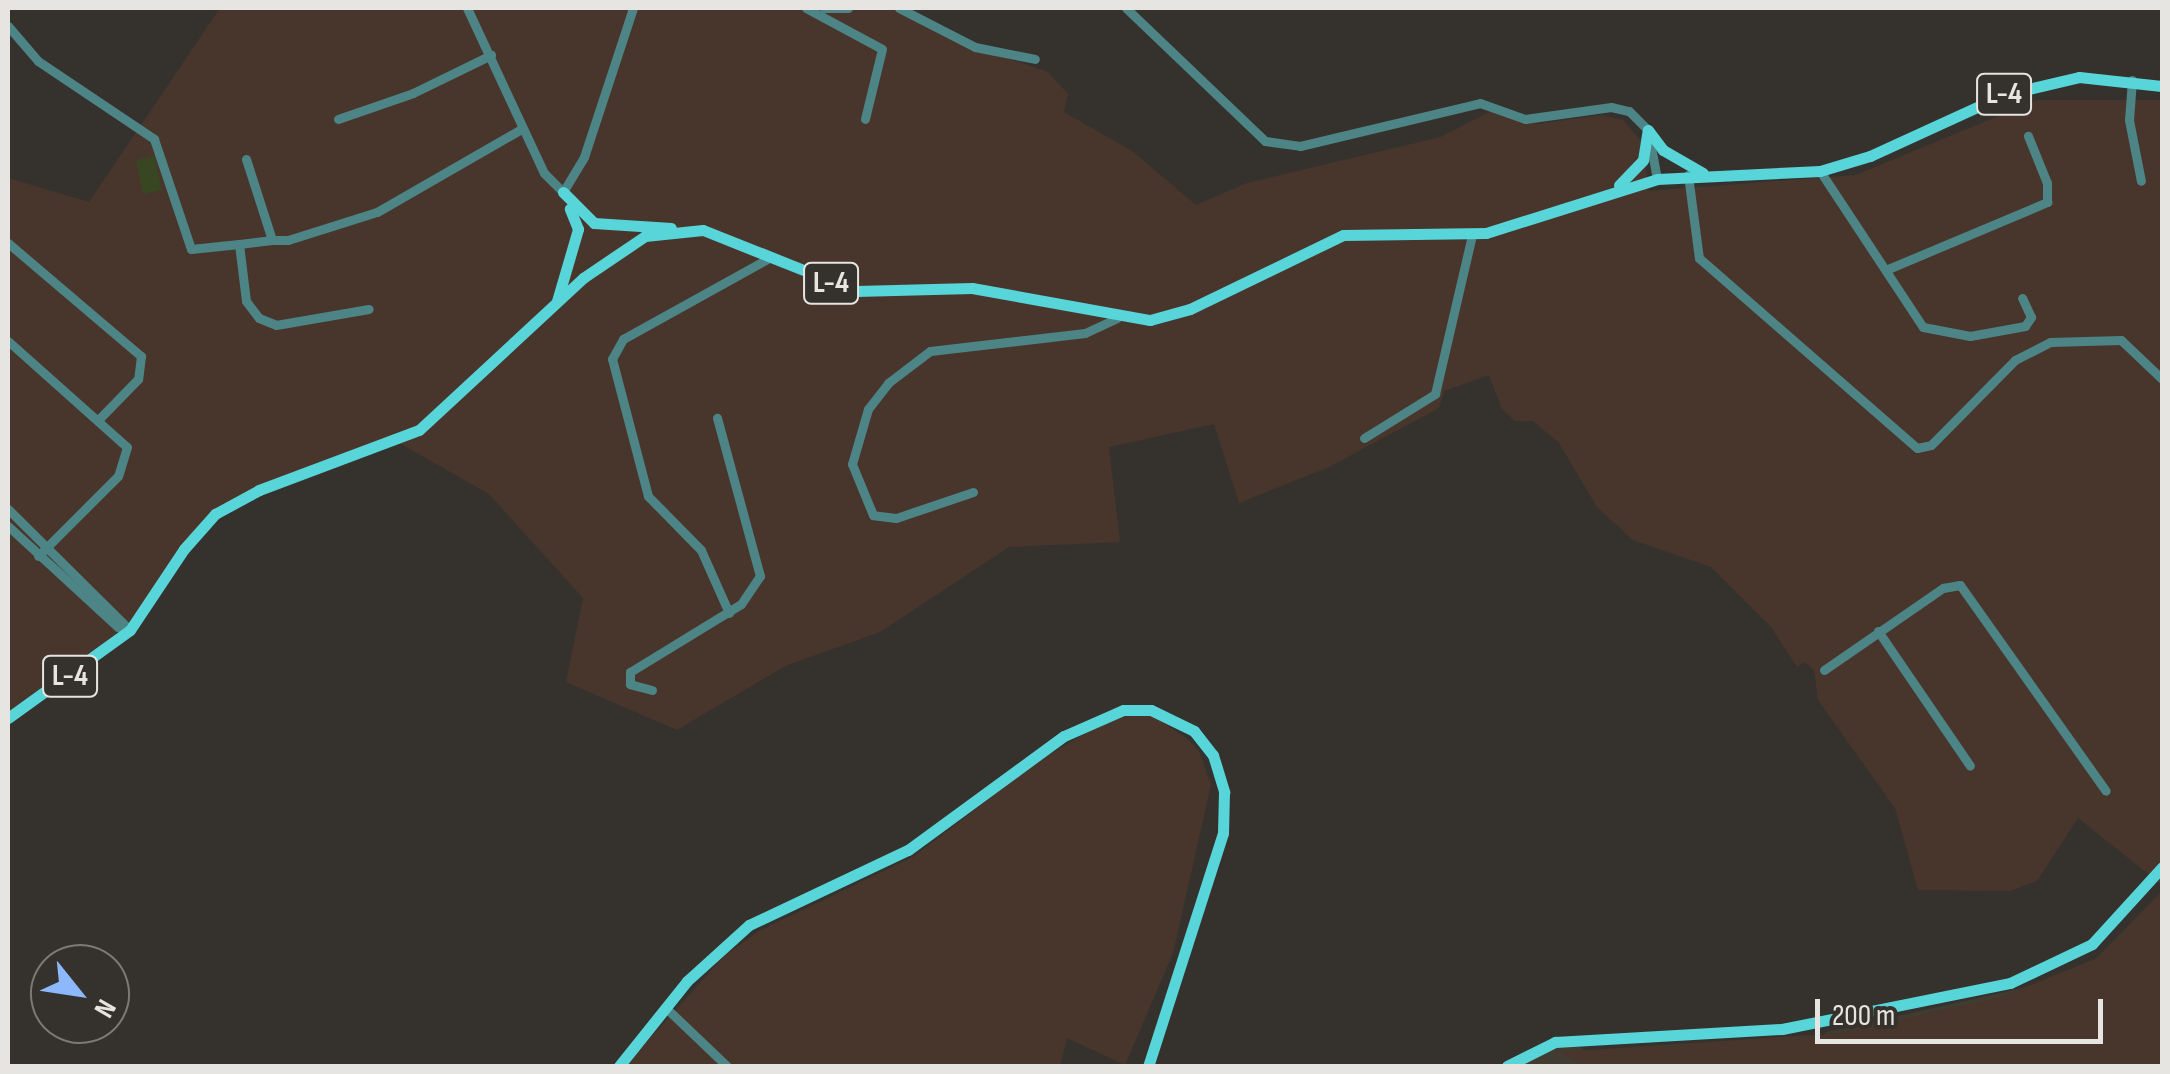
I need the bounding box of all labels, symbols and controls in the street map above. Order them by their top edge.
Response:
road number: L-4 [1974,69,2034,119]
road number: L-4 [801,258,861,308]
road number: L-4 [40,651,100,701]
north arrow [30,944,130,1044]
scale bar [1820,979,2108,1041]
text: N [87,994,123,1023]
text: 200 m [1832,998,1895,1034]

